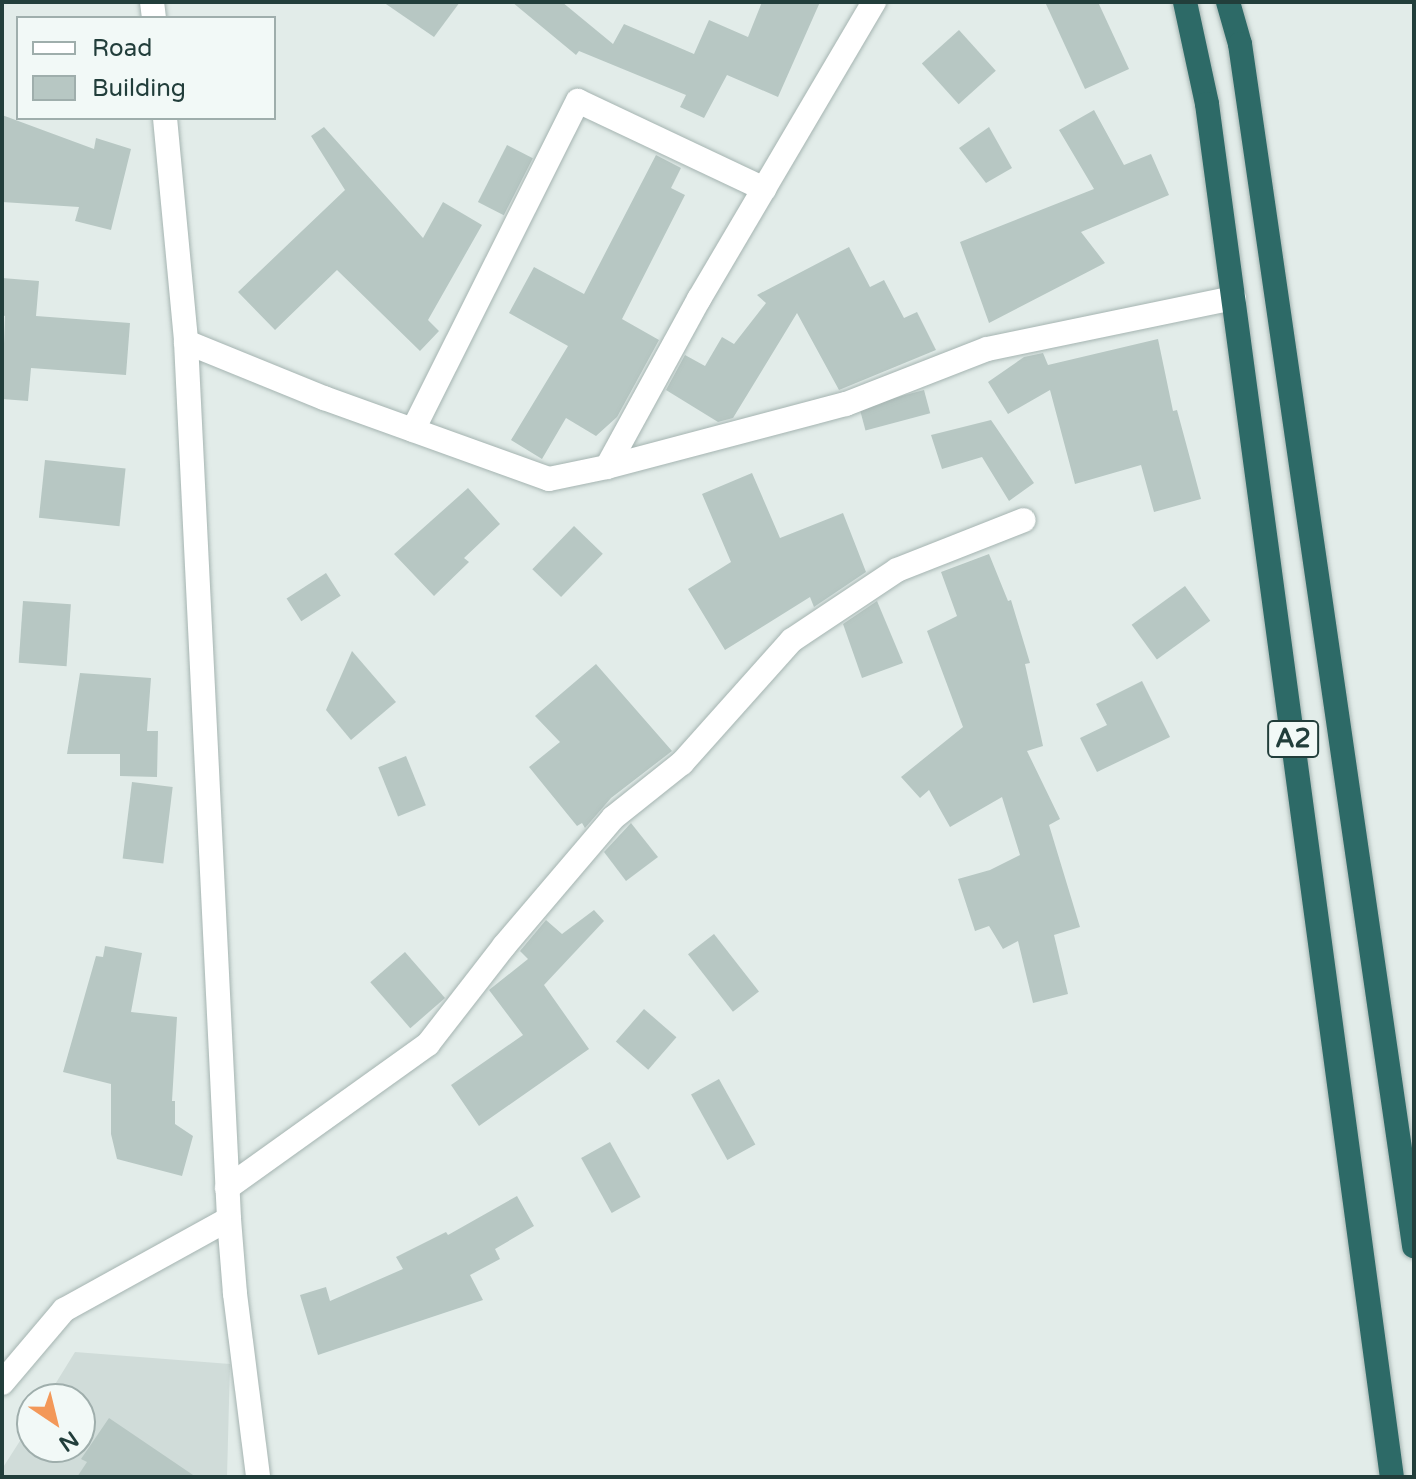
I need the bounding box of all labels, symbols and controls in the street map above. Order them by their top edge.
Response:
legend [16,16,276,120]
text: Road [92,34,152,63]
text: Building [92,74,186,103]
road number: A2 [1267,717,1319,761]
north arrow [16,1383,96,1463]
text: N [54,1425,83,1457]

